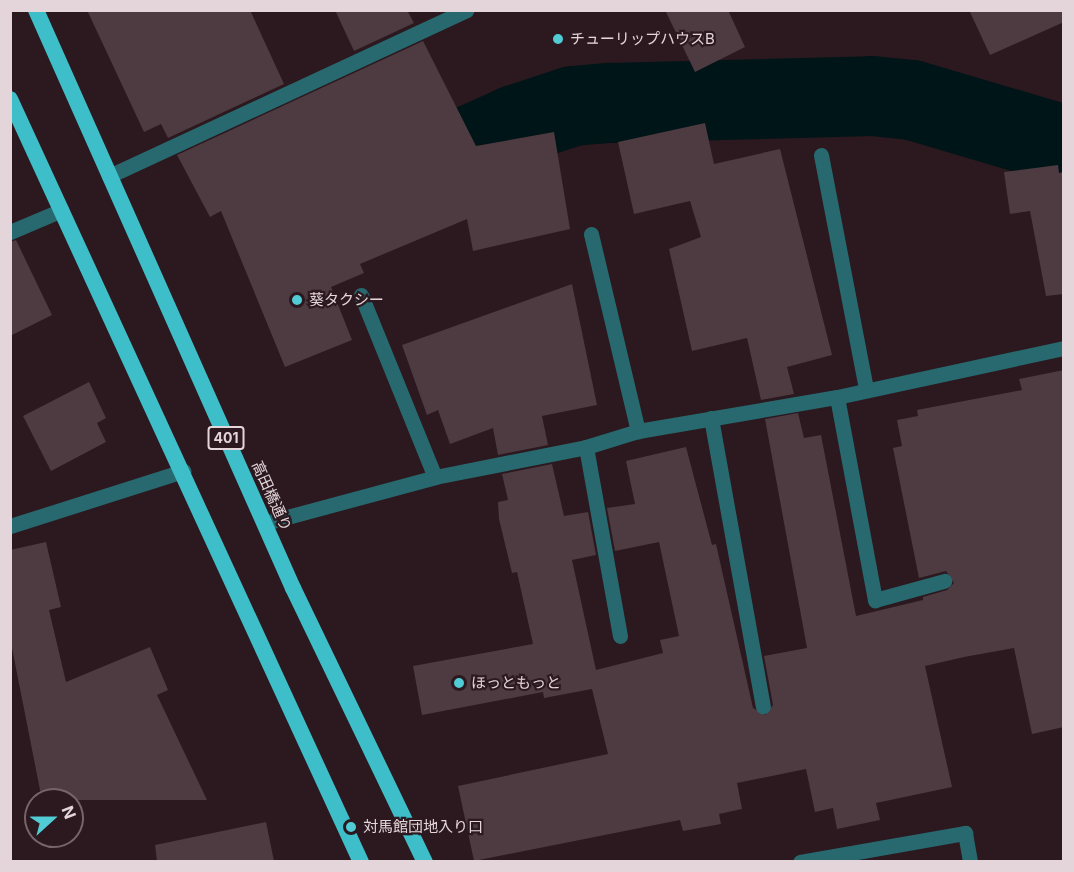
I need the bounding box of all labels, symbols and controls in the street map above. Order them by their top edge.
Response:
place label: チューリップハウスB [570,30,715,48]
marker: チューリップハウスB [551,32,565,46]
place label: 葵タクシー [309,291,384,309]
marker: 葵タクシー [290,293,304,307]
road number: 401 [206,427,246,449]
street label: 高田橋通り [249,458,295,534]
place label: ほっともっと [471,674,561,692]
marker: ほっともっと [452,676,466,690]
north arrow [24,788,84,848]
text: N [57,803,80,822]
place label: 対馬館団地入り口 [363,818,483,836]
marker: 対馬館団地入り口 [344,820,358,834]

